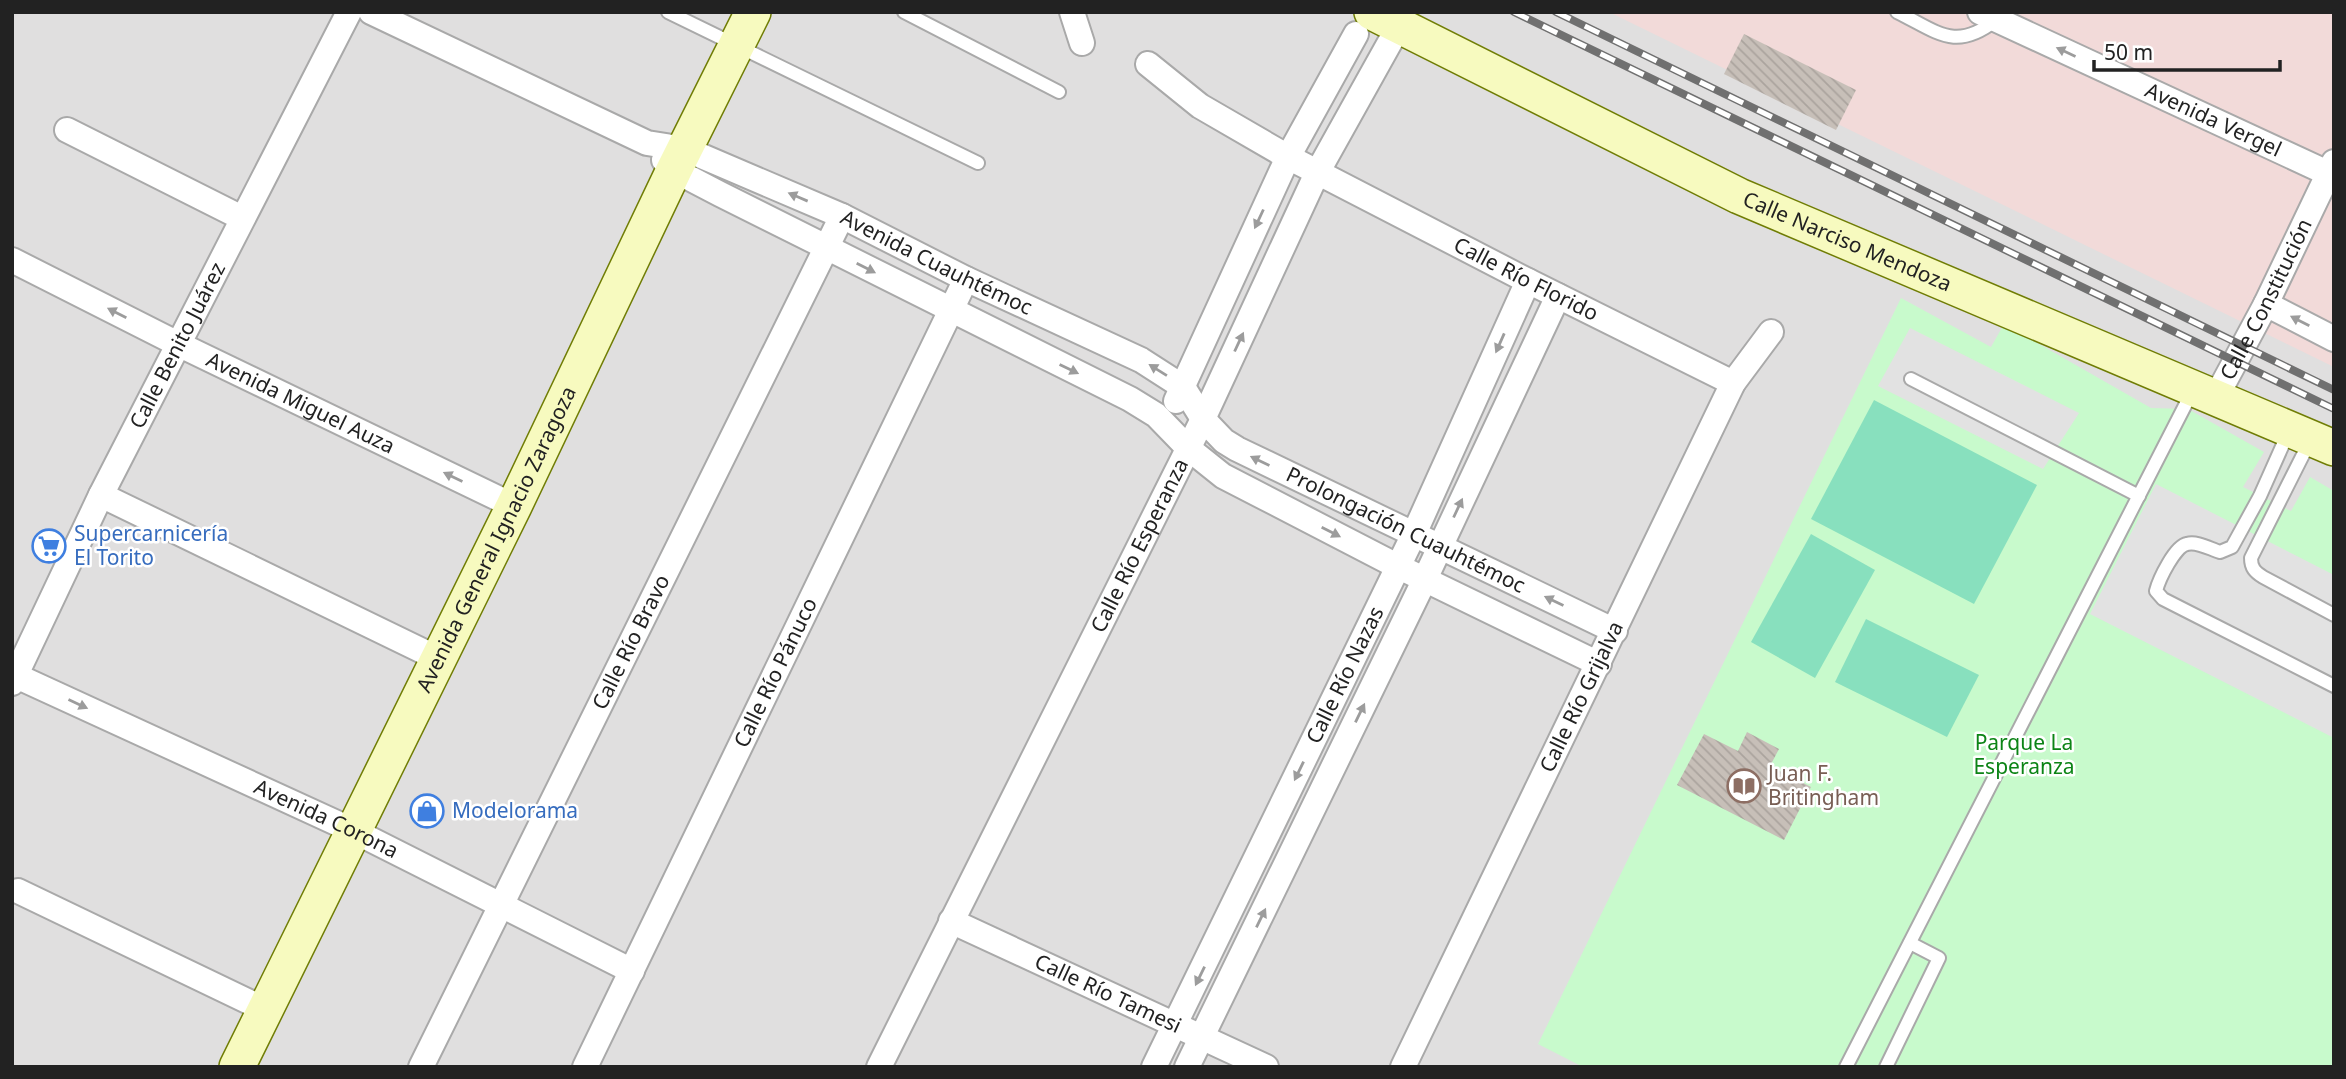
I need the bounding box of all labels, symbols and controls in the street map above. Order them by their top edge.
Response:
scale bar [2094,28,2280,72]
text: 50 m [2104,38,2153,66]
one-way arrow [2056,47,2076,58]
street label: Avenida Vergel [2141,75,2286,163]
street label: Calle Narciso Mendoza [1739,184,1956,297]
one-way arrow [788,191,808,203]
street label: Avenida Cuauhtémoc [836,203,1037,321]
one-way arrow [1253,209,1265,229]
street label: Calle Constitución [2213,214,2318,384]
street label: Calle Río Florido [1449,230,1603,327]
street label: Calle Benito Juárez [123,257,231,433]
one-way arrow [856,263,876,274]
one-way arrow [107,307,127,319]
one-way arrow [2290,316,2310,327]
one-way arrow [1233,332,1244,352]
one-way arrow [1494,333,1505,354]
street label: Avenida Miguel Auza [202,345,400,459]
one-way arrow [1059,363,1079,375]
one-way arrow [1148,363,1167,376]
street label: Avenida General Ignacio Zaragoza [409,381,582,697]
street label: Calle Río Esperanza [1084,453,1194,637]
one-way arrow [1250,455,1270,466]
street label: Prolongación Cuauhtémoc [1282,460,1530,599]
one-way arrow [443,471,463,482]
one-way arrow [1453,497,1464,518]
place label: Supercarnicería El Torito [74,519,228,571]
one-way arrow [1321,526,1341,537]
supermarket icon: Supercarnicería El Torito [30,527,68,565]
street label: Calle Río Bravo [585,570,675,714]
street label: Calle Río Pánuco [727,593,823,752]
one-way arrow [1544,596,1564,607]
street label: Calle Río Nazas [1299,601,1390,748]
street label: Calle Río Grijalva [1532,616,1629,777]
one-way arrow [68,698,88,710]
one-way arrow [1354,703,1366,723]
park label: Parque La Esperanza [1973,728,2075,780]
place label: Juan F. Britingham [1766,759,1879,811]
one-way arrow [1293,761,1304,781]
library icon: Juan F. Britingham [1725,767,1763,805]
street label: Avenida Corona [250,772,403,864]
shop icon: Modelorama [408,792,446,830]
place label: Modelorama [452,796,578,824]
one-way arrow [1255,908,1267,928]
street label: Calle Río Tamesi [1031,947,1186,1039]
one-way arrow [1194,966,1206,986]

